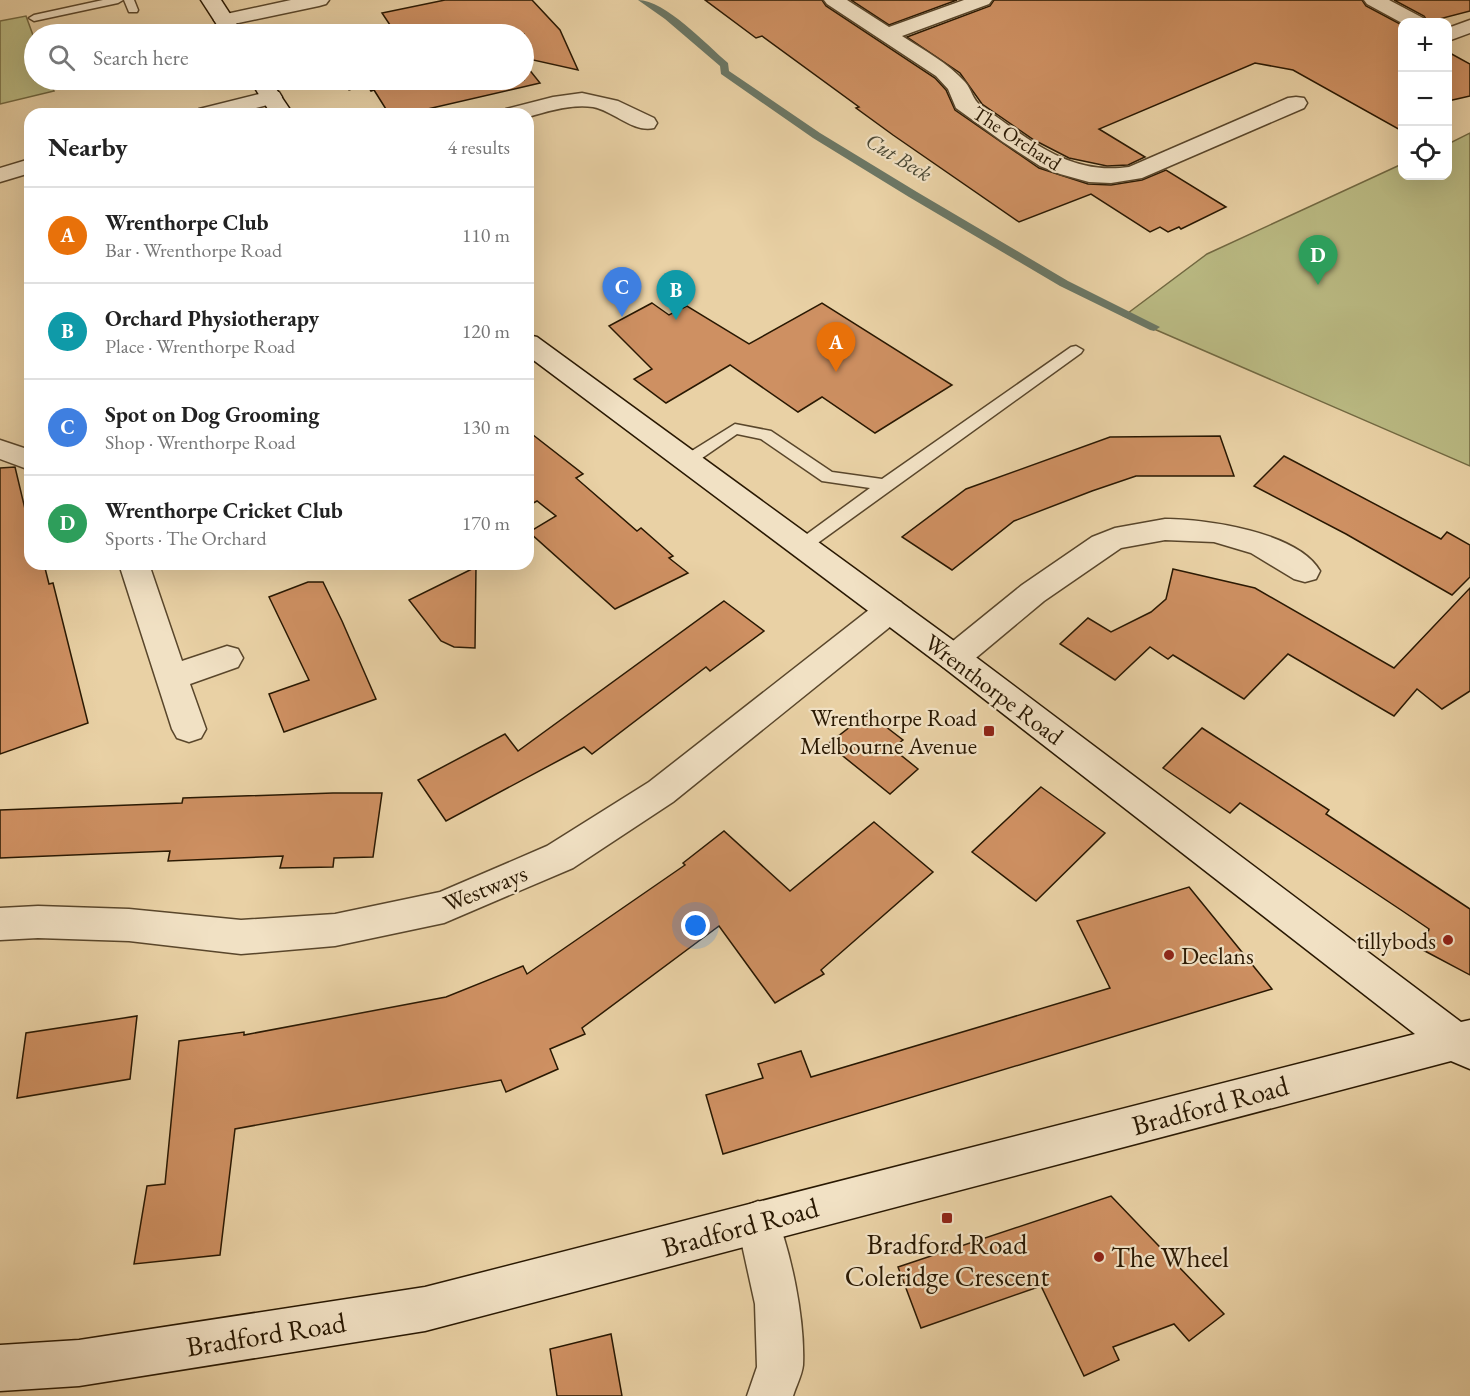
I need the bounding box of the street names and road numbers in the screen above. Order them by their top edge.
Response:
street label: The Orchard [968,100,1067,177]
street label: Wrenthorpe Road [918,627,1071,752]
street label: Westways [438,857,532,919]
street label: Bradford Road [1128,1067,1293,1143]
street label: Bradford Road [658,1189,823,1265]
street label: Bradford Road [184,1304,349,1364]

